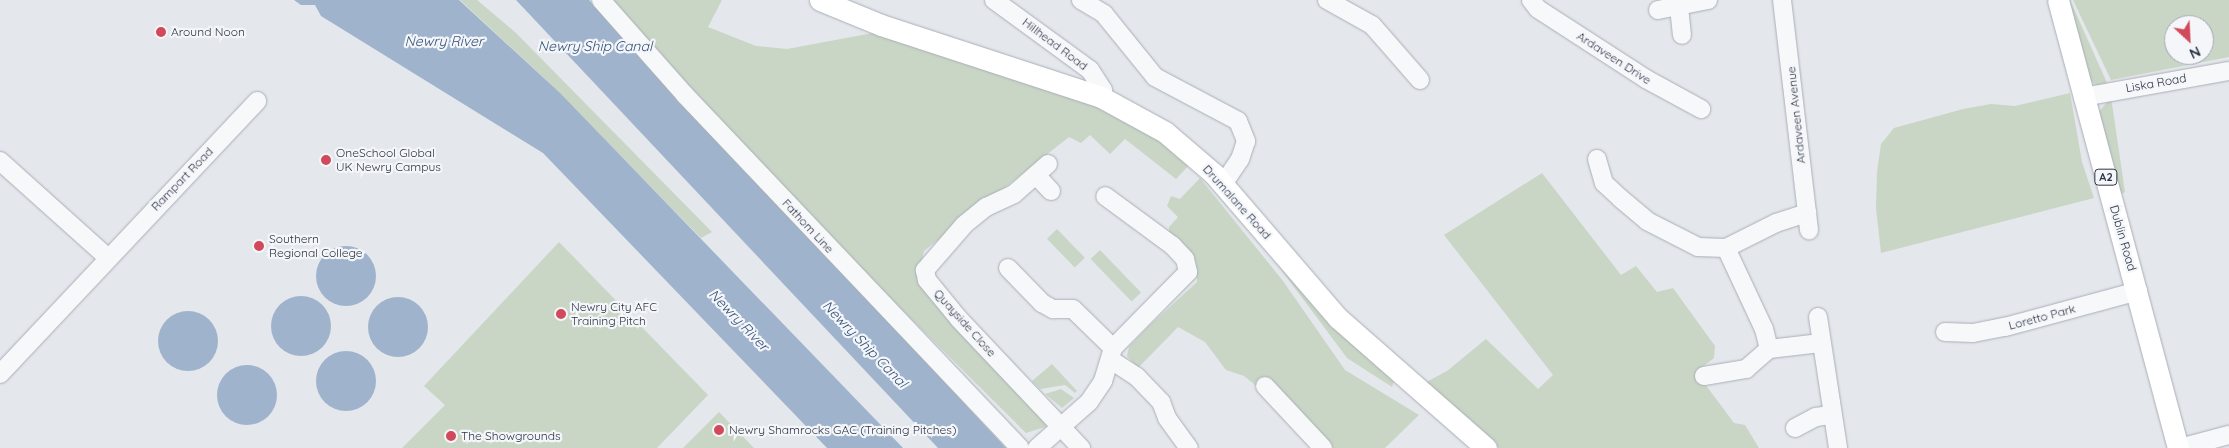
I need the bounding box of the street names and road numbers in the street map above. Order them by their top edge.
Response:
street label: Hillhead Road [1020,15,1090,73]
street label: Ardaveen Drive [1574,29,1654,87]
street label: Ardaveen Avenue [1784,66,1808,164]
street label: Liska Road [2125,71,2187,95]
street label: Rampart Road [148,144,216,214]
street label: Drumalane Road [1200,162,1274,242]
road number: A2 [2094,168,2118,186]
street label: Fathom Line [779,196,837,256]
street label: Dublin Road [2107,203,2139,273]
street label: Quayside Close [931,286,999,360]
street label: Loretto Park [2007,301,2077,333]

